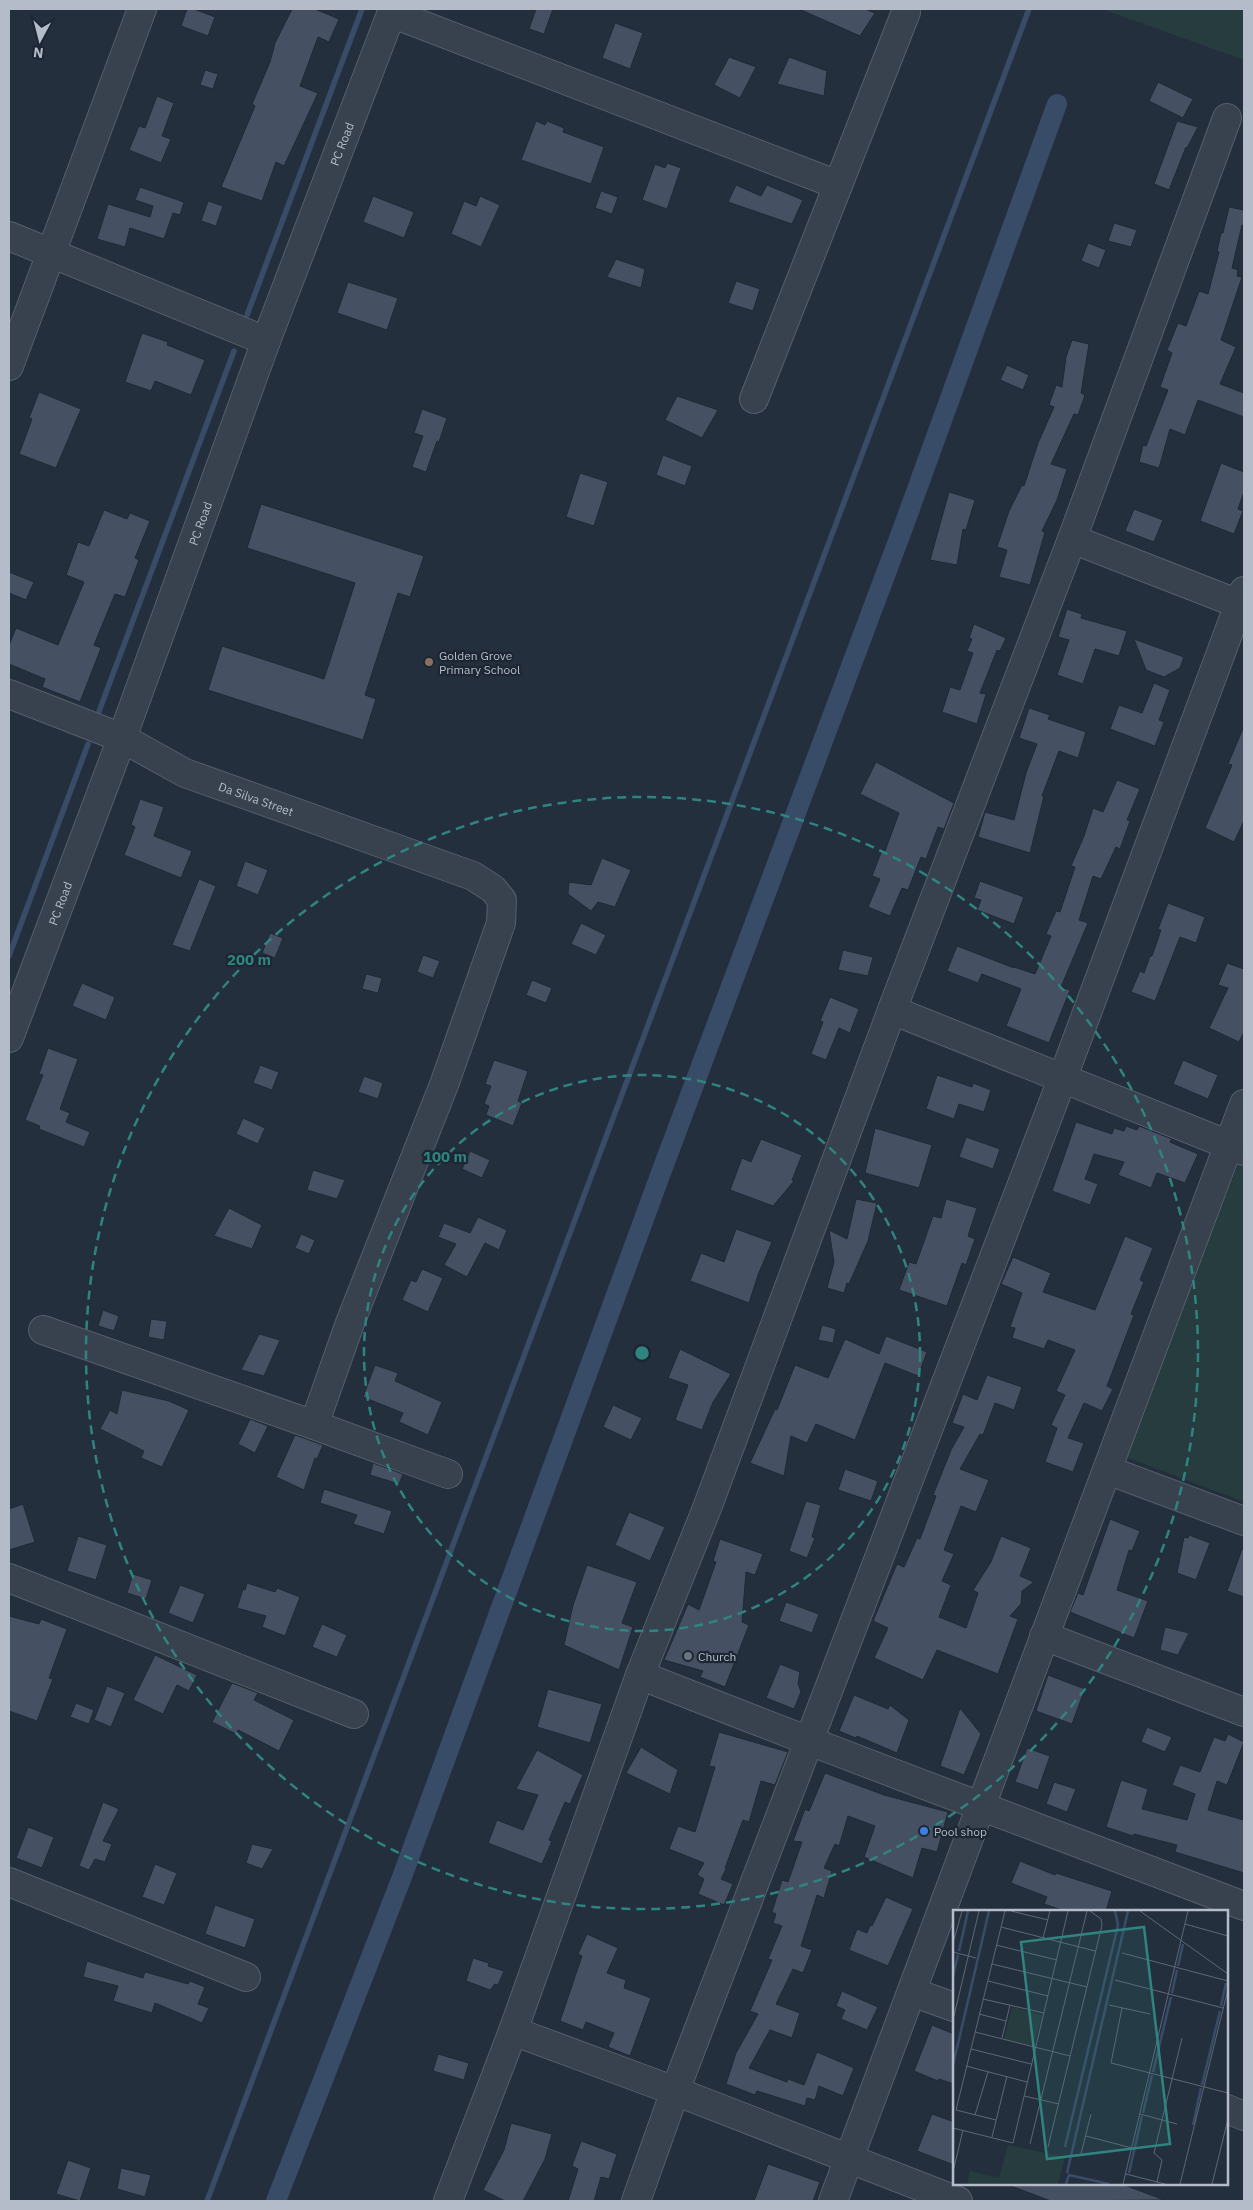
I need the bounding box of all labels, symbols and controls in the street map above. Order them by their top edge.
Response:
north arrow [15,15,65,65]
text: N [32,43,45,62]
street label: PC Road [326,120,357,168]
street label: PC Road [185,499,215,547]
place label: Golden Grove Primary School [439,648,520,677]
marker: Golden Grove Primary School [423,656,435,668]
street label: Da Silva Street [217,778,296,819]
street label: PC Road [45,879,75,927]
text: 200 m [227,950,271,969]
text: 100 m [423,1147,467,1166]
centre of rings [633,1344,651,1362]
place label: Church [698,1649,736,1664]
marker: Church [682,1650,694,1662]
place label: Pool shop [934,1824,987,1839]
marker: Pool shop [918,1825,930,1837]
inset map [953,1910,1228,2185]

